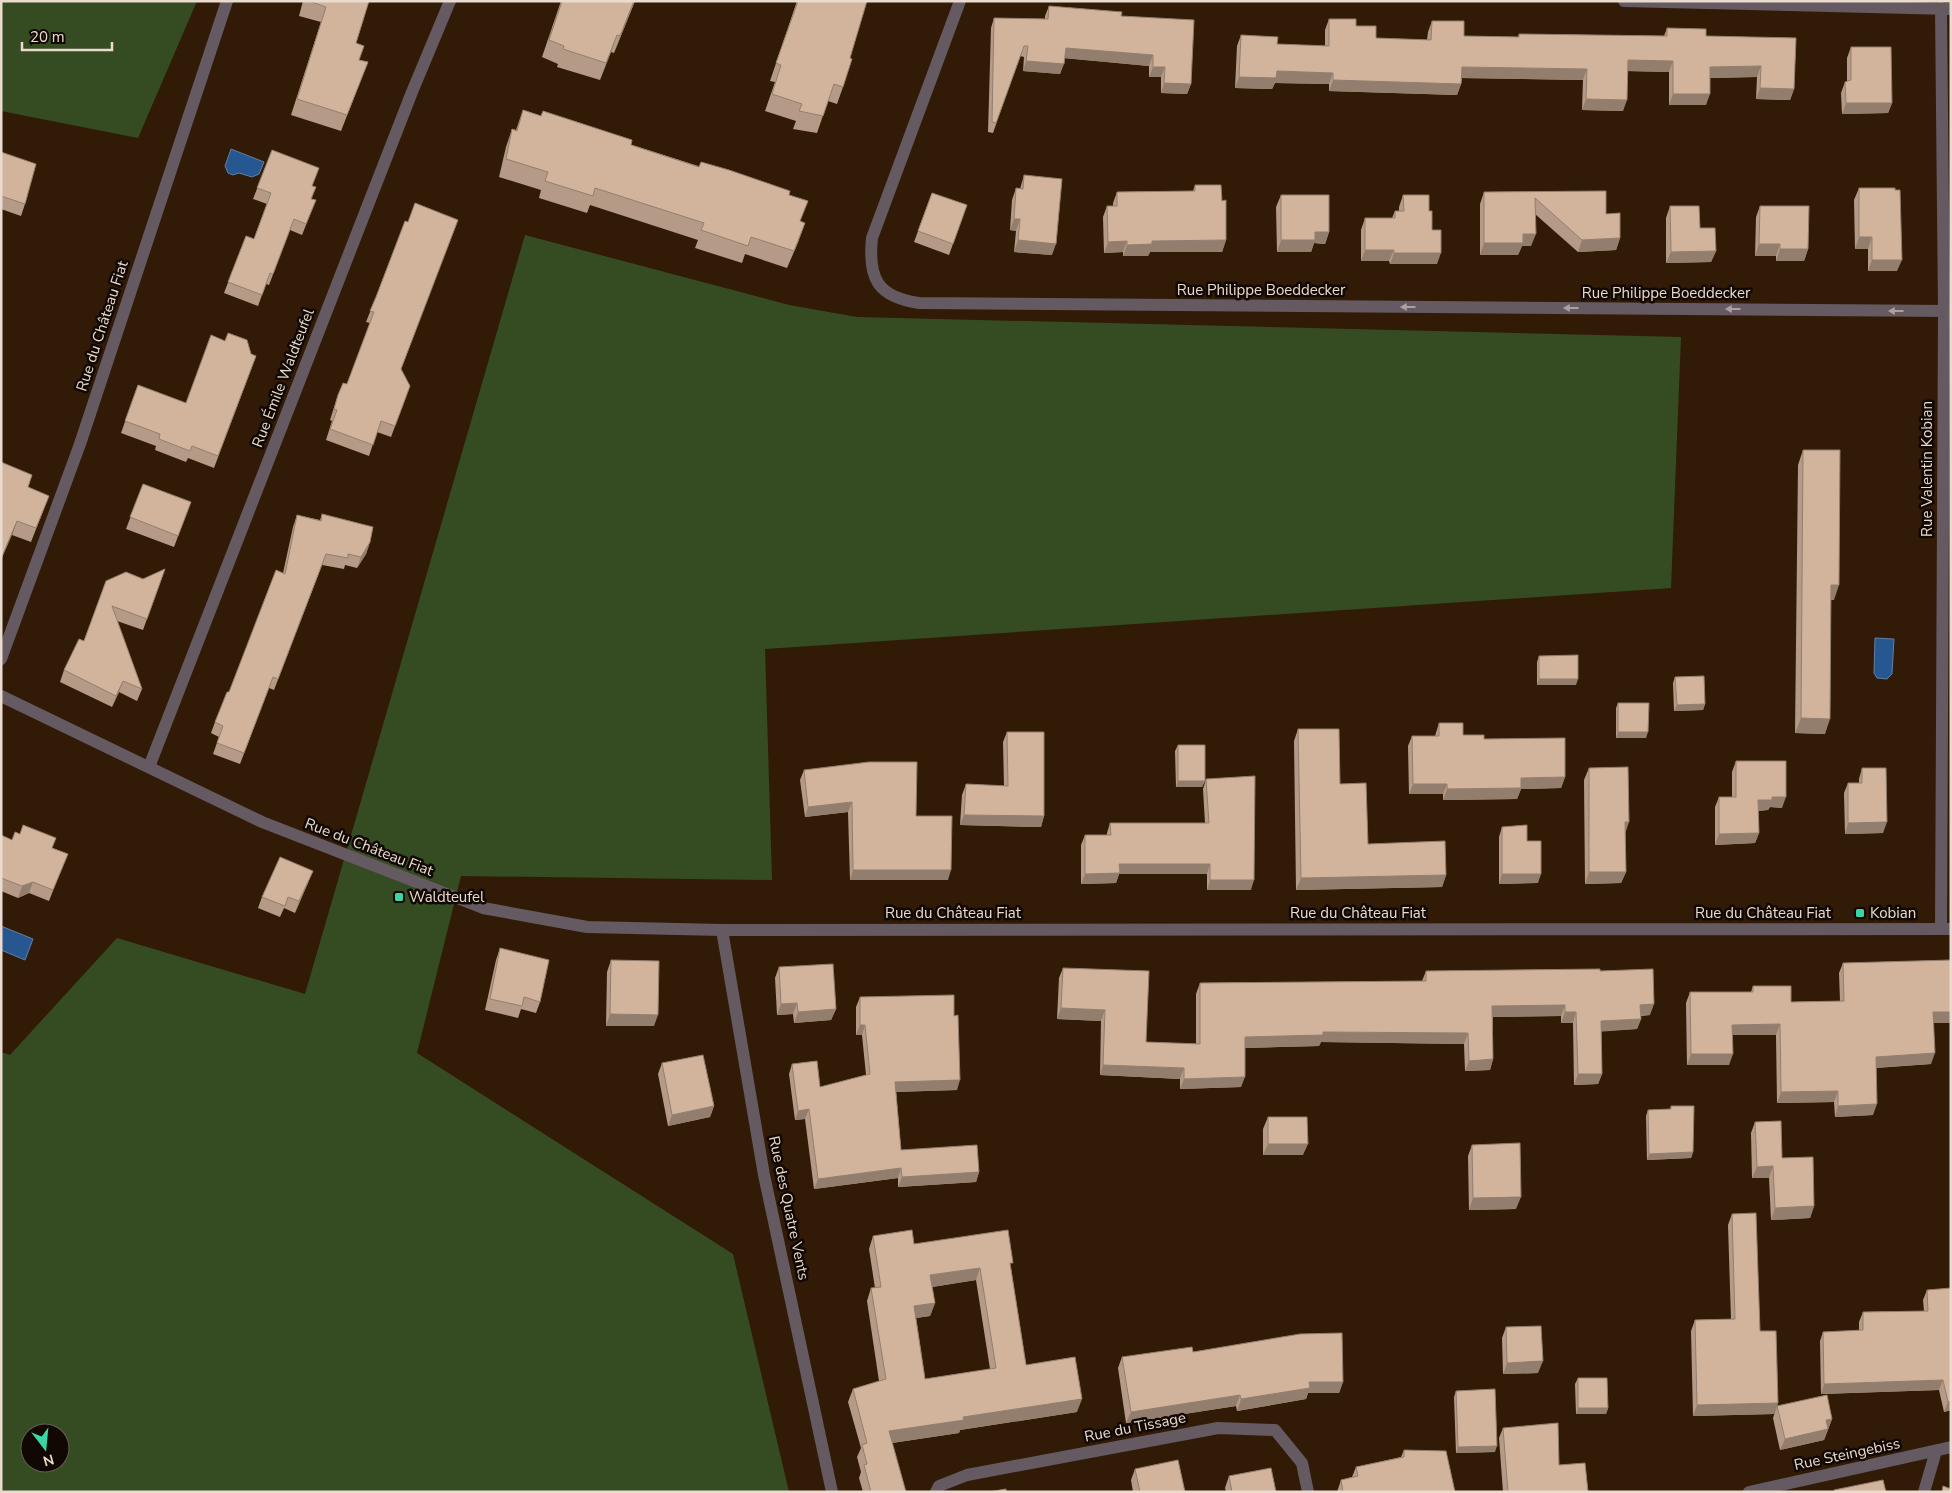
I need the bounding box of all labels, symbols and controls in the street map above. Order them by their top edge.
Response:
scale bar [22,20,112,52]
text: 20 m [30,27,65,47]
street label: Rue du Château Fiat [71,257,133,394]
street label: Rue Philippe Boeddecker [1177,280,1346,300]
street label: Rue Philippe Boeddecker [1582,283,1751,303]
one-way arrow [1400,303,1416,311]
one-way arrow [1562,304,1578,312]
street label: Rue Émile Waldteufel [247,305,319,450]
one-way arrow [1725,305,1741,313]
one-way arrow [1887,307,1903,315]
street label: Rue Valentin Kobian [1917,401,1937,537]
street label: Rue du Château Fiat [302,813,437,881]
place label: Waldteufel [409,887,485,907]
marker: Waldteufel [393,891,405,903]
street label: Rue du Château Fiat [885,903,1022,923]
street label: Rue du Château Fiat [1290,903,1427,923]
street label: Rue du Château Fiat [1695,903,1832,923]
place label: Kobian [1870,903,1916,923]
marker: Kobian [1854,907,1866,919]
street label: Rue des Quatre Vents [764,1134,814,1282]
street label: Rue du Tissage [1083,1407,1187,1447]
north arrow [20,1423,70,1473]
street label: Rue Steingebiss [1792,1433,1902,1475]
text: N [41,1449,56,1471]

